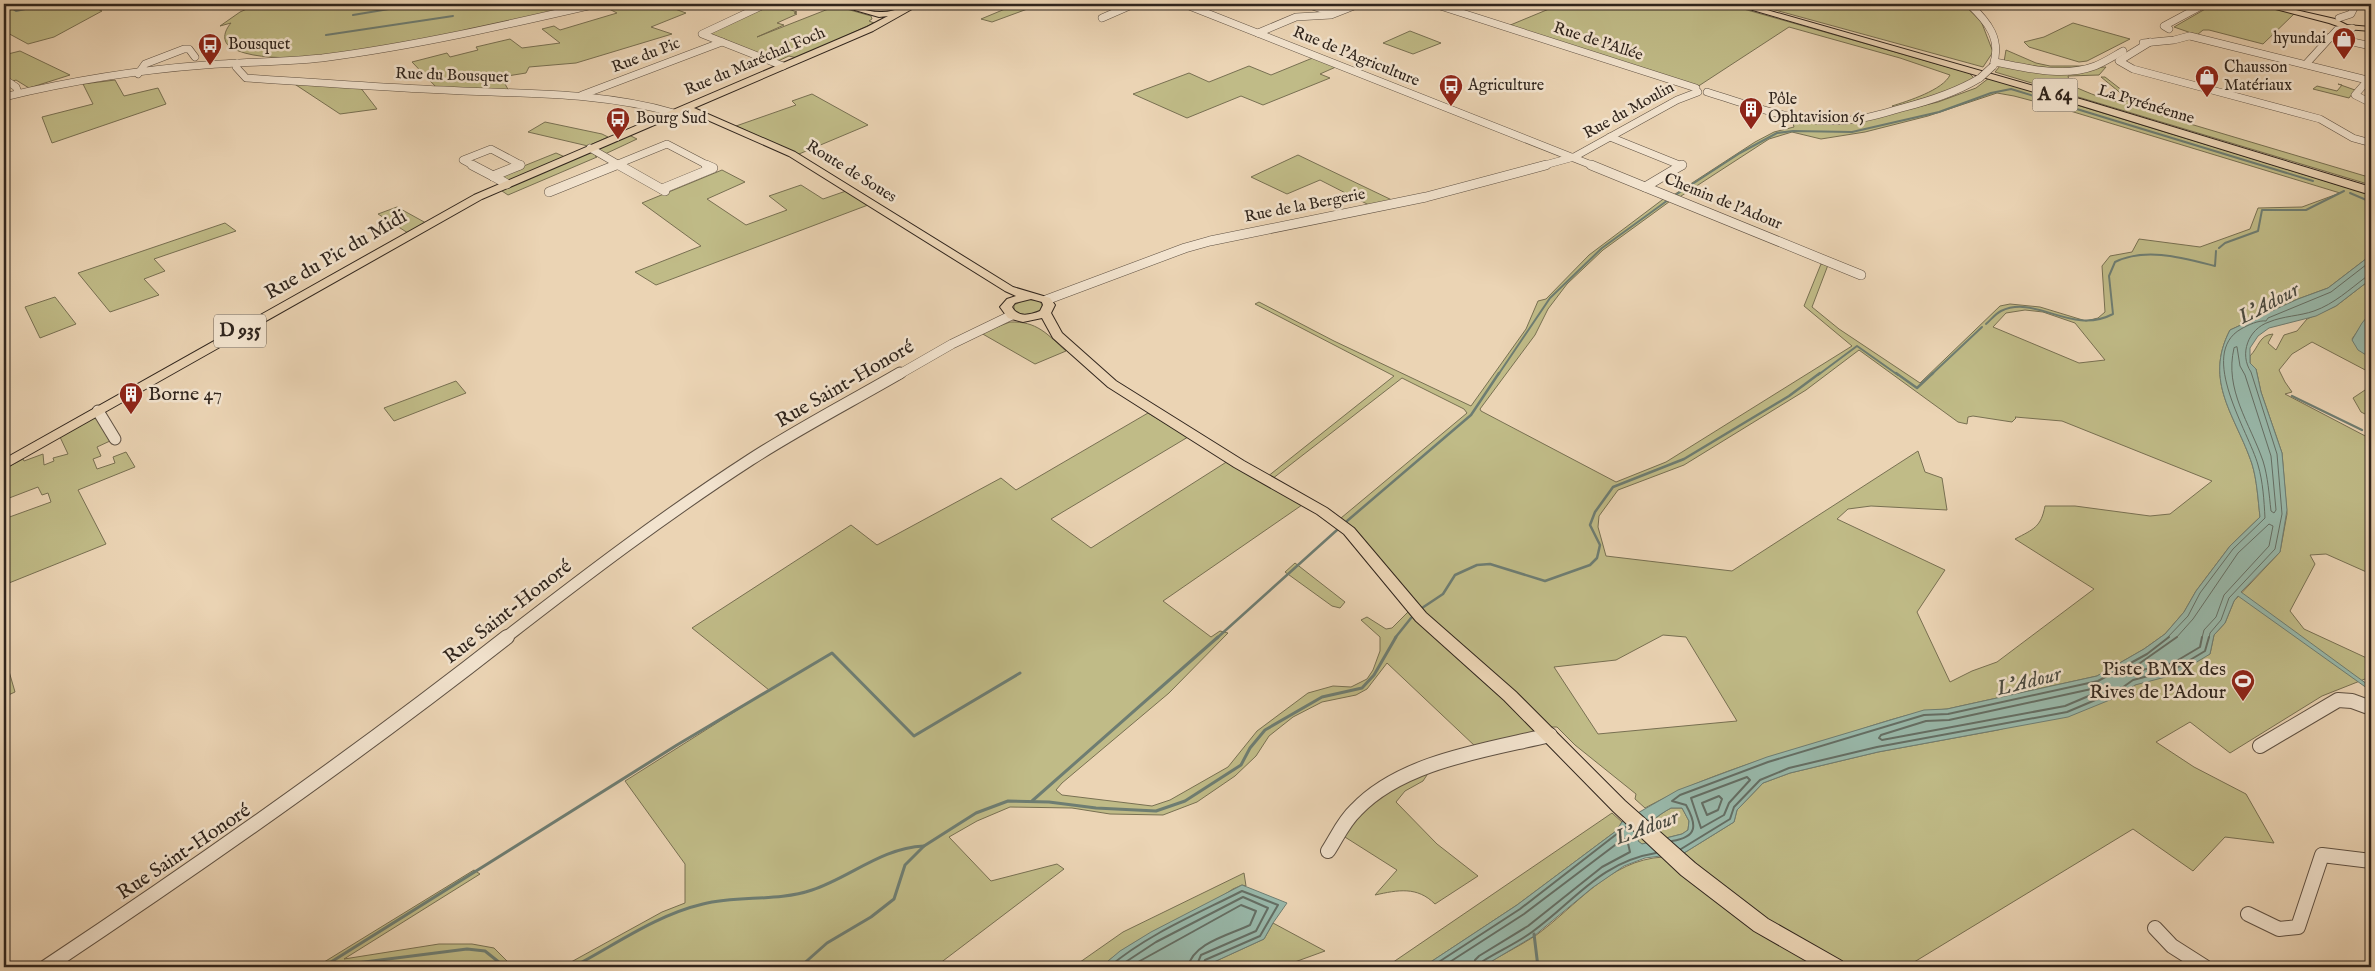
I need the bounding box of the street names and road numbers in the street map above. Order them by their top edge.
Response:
street label: Rue de l'Allée [1551,18,1645,66]
street label: Rue de l'Agriculture [1290,22,1422,92]
street label: Rue du Maréchal Foch [682,23,829,101]
street label: Rue du Pic [609,34,683,78]
street label: Rue du Bousquet [395,64,510,88]
street label: Rue du Moulin [1580,78,1678,144]
road number: A 64 [2032,78,2078,112]
street label: La Pyrénéenne [2095,81,2197,129]
street label: Route de Soues [802,136,900,208]
street label: Chemin de l'Adour [1661,169,1785,235]
street label: Rue de la Bergerie [1243,184,1367,228]
street label: Rue du Pic du Midi [261,204,411,306]
road number: D 935 [214,314,266,348]
street label: Rue Saint-Honoré [771,334,919,434]
street label: Rue Saint-Honoré [439,554,577,670]
street label: Rue Saint-Honoré [113,798,255,906]

